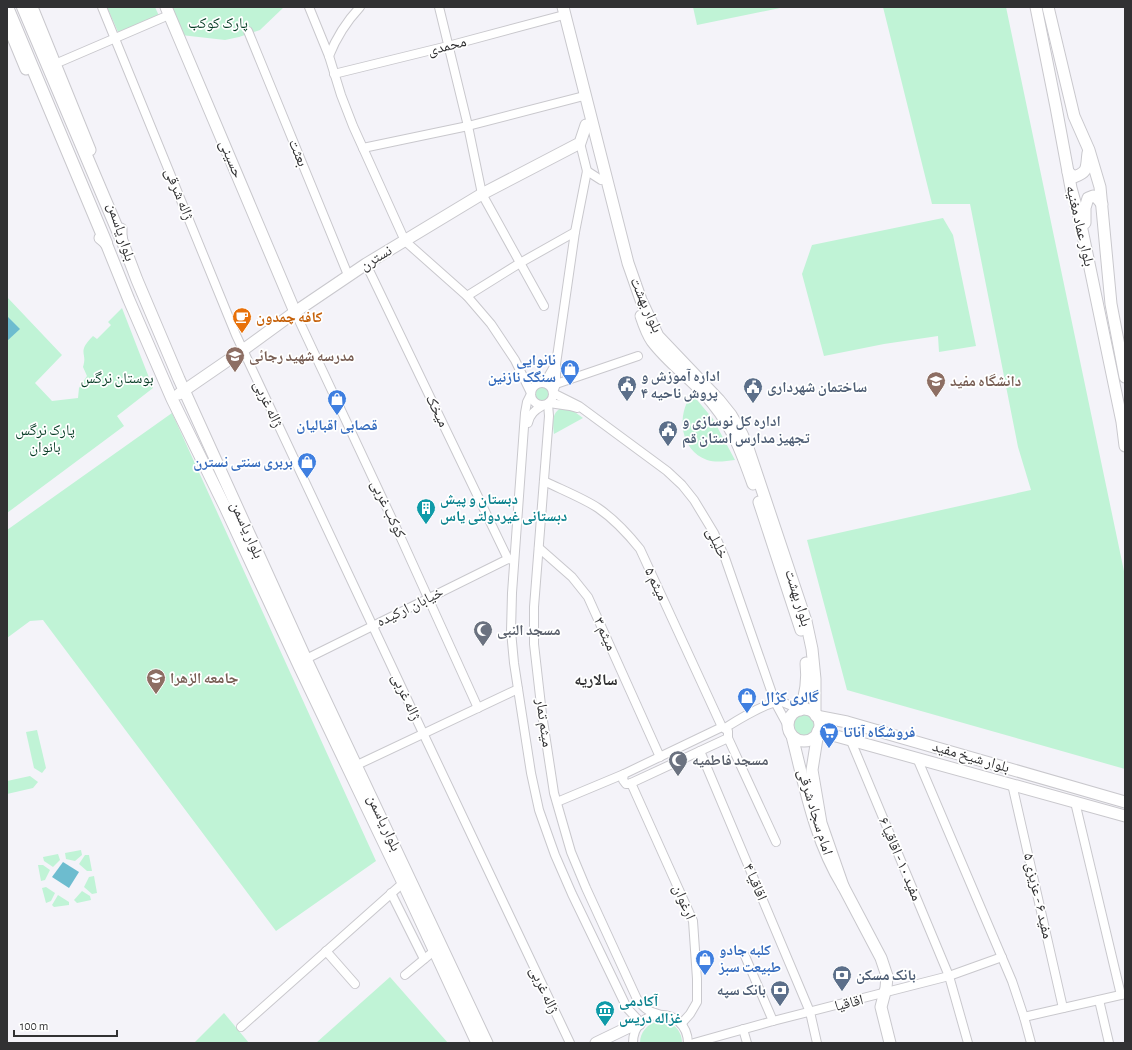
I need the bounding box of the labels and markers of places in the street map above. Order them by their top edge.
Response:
cafe icon: کافه چمدون [231,306,253,334]
place label: کافه چمدون [256,310,323,326]
school or university icon: مدرسه شهید رجائی [224,345,246,373]
place label: مدرسه شهید رجائی [249,349,354,365]
place label: نانوایی سنگک نازنین [488,353,556,386]
shop icon: نانوایی سنگک نازنین [559,358,581,386]
place label: اداره آموزش و پروش ناحیه ۴ [641,368,720,402]
school or university icon: دانشگاه مفید [925,370,947,398]
place label: دانشگاه مفید [950,373,1021,389]
public building icon: اداره آموزش و پروش ناحیه ۴ [616,374,638,402]
public building icon: ساختمان شهرداری [742,376,764,404]
place label: ساختمان شهرداری [767,380,867,396]
shop icon: قصابی اقبالیان [326,388,348,416]
place label: اداره کل نوسازی و تجهیز مدارس استان قم [682,414,810,448]
place label: قصابی اقبالیان [296,418,378,434]
public building icon: اداره کل نوسازی و تجهیز مدارس استان قم [657,419,679,447]
shop icon: بربری سنتی نسترن [296,451,318,479]
place label: بربری سنتی نسترن [193,455,293,471]
place label: دبستان و پیش دبستانی غیردولتی یاس [440,492,567,525]
building icon: دبستان و پیش دبستانی غیردولتی یاس [415,497,437,525]
mosque icon: مسجد النبی [472,619,494,647]
place label: مسجد النبی [497,623,561,639]
school or university icon: جامعه الزهرا [145,667,167,695]
place label: جامعه الزهرا [170,671,239,686]
shop icon: گالری کژال [736,686,758,714]
place label: گالری کژال [761,689,819,706]
supermarket icon: فروشگاه آناتا [818,721,840,749]
place label: فروشگاه آناتا [843,724,915,740]
mosque icon: مسجد فاطمیه [667,749,689,777]
place label: مسجد فاطمیه [692,753,769,768]
place label: کلبه جادو طبیعت سبز [718,943,781,975]
shop icon: کلبه جادو طبیعت سبز [694,948,716,976]
bank icon: بانک مسکن [831,964,853,992]
place label: بانک مسکن [856,968,916,984]
bank icon: بانک سپه [769,979,791,1007]
place label: بانک سپه [717,983,766,999]
place label: آکادمی غزاله دریس [619,993,683,1027]
museum icon: آکادمی غزاله دریس [594,999,616,1027]

